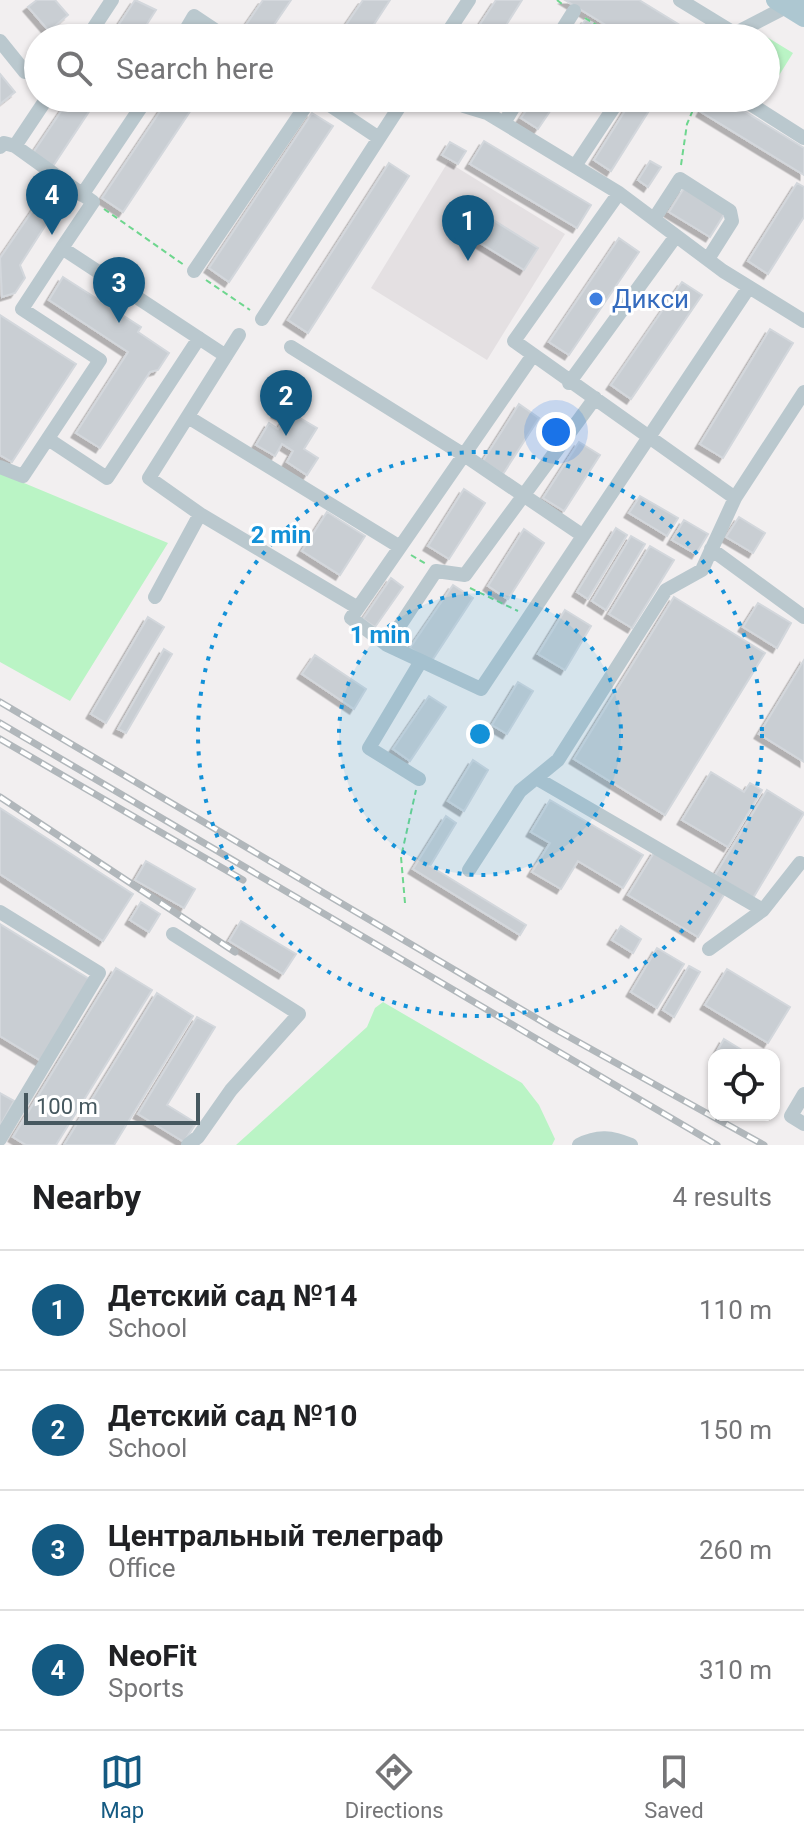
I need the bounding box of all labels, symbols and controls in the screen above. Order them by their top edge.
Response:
search box [24,24,780,112]
icon: search [52,46,96,90]
text: Search here [116,51,274,86]
pin: 4 [26,169,78,235]
pin: 1 [442,195,494,261]
pin: 3 [93,257,145,323]
place label: Дикси [612,284,689,314]
marker: Дикси [587,290,605,308]
pin: 2 [260,370,312,436]
your location [536,412,576,452]
text: 2 min [251,521,311,549]
text: 1 min [350,621,410,649]
centre of rings [466,720,494,748]
map controls [708,1049,780,1121]
button: locate [708,1049,780,1121]
scale bar [24,1089,200,1125]
text: 100 m [36,1094,98,1119]
text: Nearby [32,1177,141,1217]
text: 4 results [673,1182,772,1212]
text: Детский сад №14 [108,1278,358,1313]
text: 1 [51,1295,65,1325]
text: 110 m [699,1295,772,1325]
text: School [108,1313,187,1343]
text: Детский сад №10 [108,1398,358,1433]
text: 2 [51,1415,65,1445]
text: 150 m [699,1415,772,1445]
text: School [108,1433,187,1463]
text: Центральный телеграф [108,1518,443,1553]
text: 3 [51,1535,65,1565]
text: 260 m [699,1535,772,1565]
text: Office [108,1553,175,1583]
text: NeoFit [108,1638,197,1673]
text: 4 [51,1655,65,1685]
text: 310 m [699,1655,772,1685]
text: Sports [108,1673,184,1703]
tab: Map [100,1750,144,1823]
tab: Directions [345,1750,444,1823]
tab: Saved [644,1750,704,1823]

